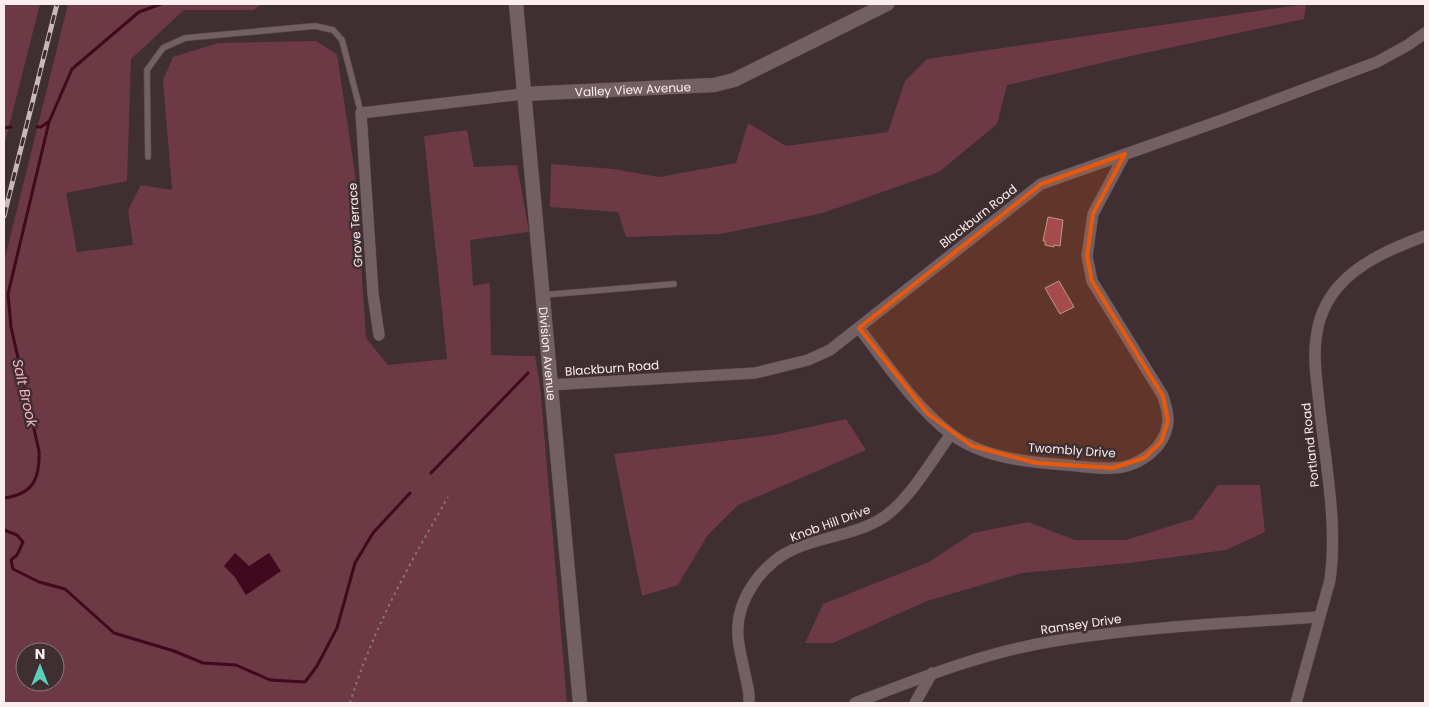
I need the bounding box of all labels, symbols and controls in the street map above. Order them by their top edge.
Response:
street label: Valley View Avenue [574,78,691,100]
street label: Blackburn Road [936,180,1020,252]
street label: Grove Terrace [344,182,366,268]
street label: Division Avenue [535,306,561,401]
street label: Blackburn Road [564,356,660,380]
water label: Salt Brook [7,357,43,430]
street label: Portland Road [1297,402,1323,488]
street label: Twombly Drive [1028,438,1116,462]
street label: Knob Hill Drive [787,501,873,545]
street label: Ramsey Drive [1039,610,1123,638]
north arrow [15,642,65,692]
text: N [35,644,45,664]

